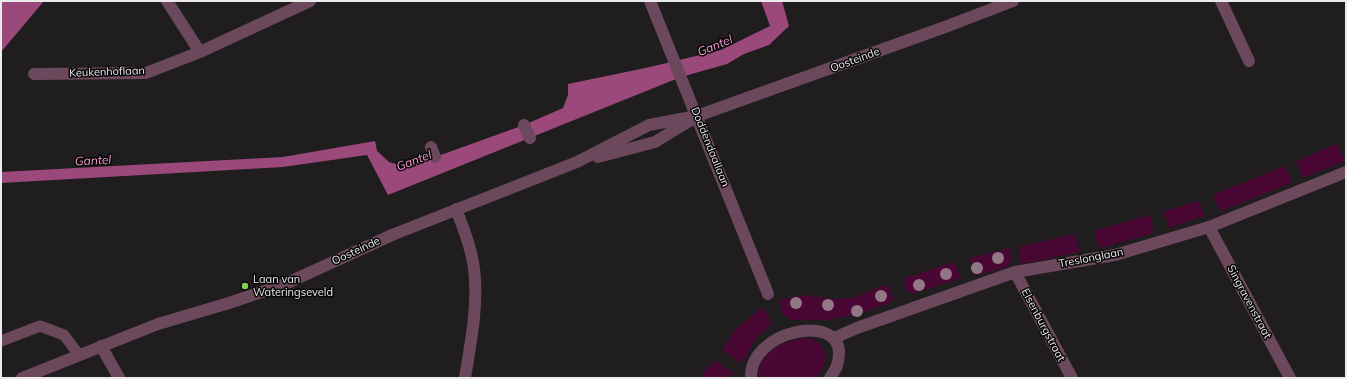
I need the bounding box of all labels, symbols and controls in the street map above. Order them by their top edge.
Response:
water label: Gantel [695,32,735,60]
street label: Oosteinde [828,45,882,75]
street label: Keukenhoflaan [69,64,145,80]
street label: Doddendaallaan [688,105,732,189]
water label: Gantel [394,148,434,174]
water label: Gantel [74,153,112,169]
street label: Oosteinde [330,234,382,268]
street label: Treslonglaan [1058,245,1124,271]
street label: Singravenstraat [1224,263,1274,341]
place label: Laan van Wateringseveld [253,273,333,299]
marker: Laan van Wateringseveld [240,281,250,291]
street label: Elsenburgstraat [1018,286,1068,364]

